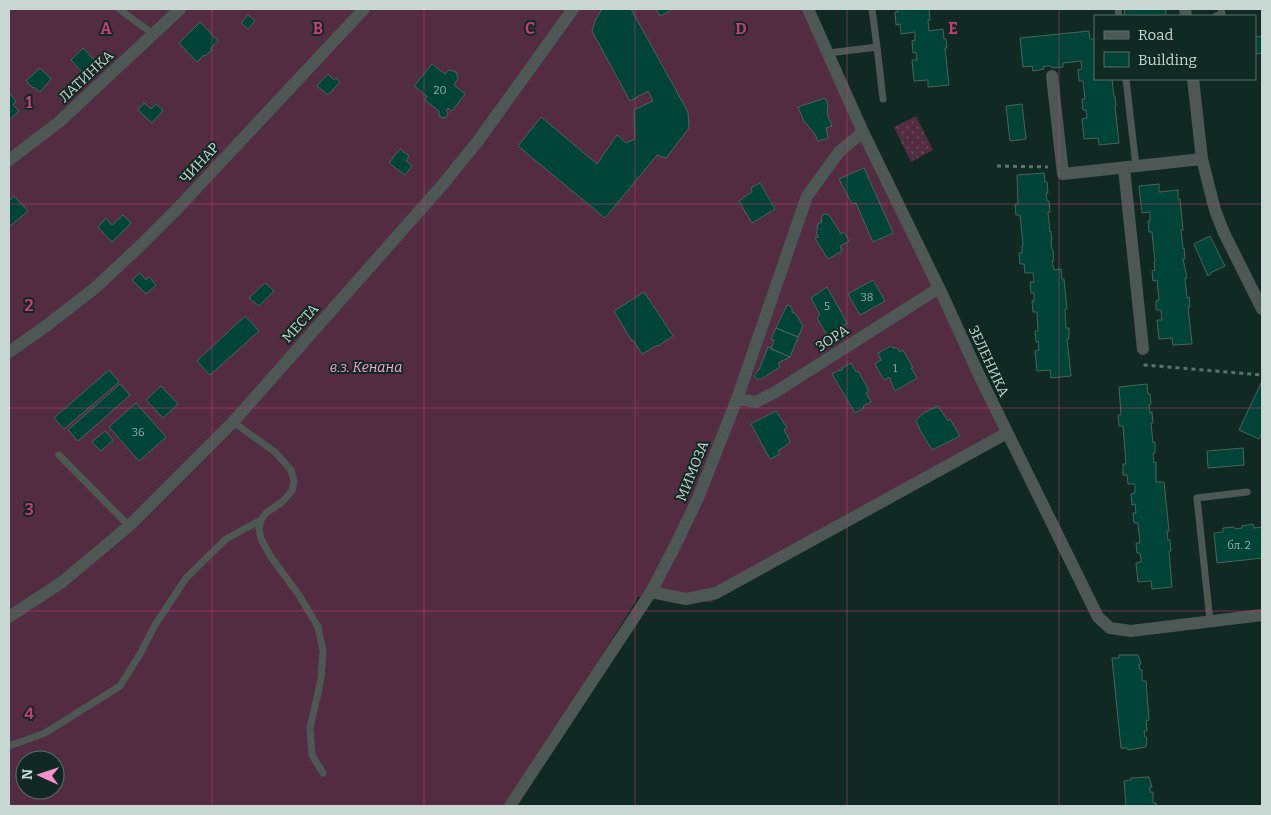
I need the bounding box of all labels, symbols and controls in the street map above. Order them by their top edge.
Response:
legend [1094,15,1256,80]
text: A [100,19,112,38]
text: B [313,19,323,38]
text: C [525,19,535,38]
text: D [735,19,747,38]
text: E [948,19,958,38]
text: Road [1138,26,1173,44]
street label: ЛАТИНКА [56,47,117,106]
text: Building [1138,51,1197,69]
house number: 20 [433,84,447,97]
text: 1 [26,93,33,112]
street label: ЧИНАР [176,139,222,187]
house number: 38 [861,291,873,304]
text: 2 [24,296,34,315]
street label: МЕСТА [278,300,322,346]
house number: 5 [824,300,830,313]
street label: ЗОРА [813,322,852,355]
street label: ЗЕЛЕНИКА [965,323,1012,400]
park label: в.з. Кенана [330,359,402,376]
house number: 1 [893,362,898,375]
house number: 36 [132,426,144,439]
street label: МИМОЗА [673,438,712,504]
text: 3 [24,500,34,519]
house number: бл. 2 [1227,539,1251,552]
text: 4 [24,704,34,723]
north arrow [15,750,65,800]
text: N [19,768,36,780]

